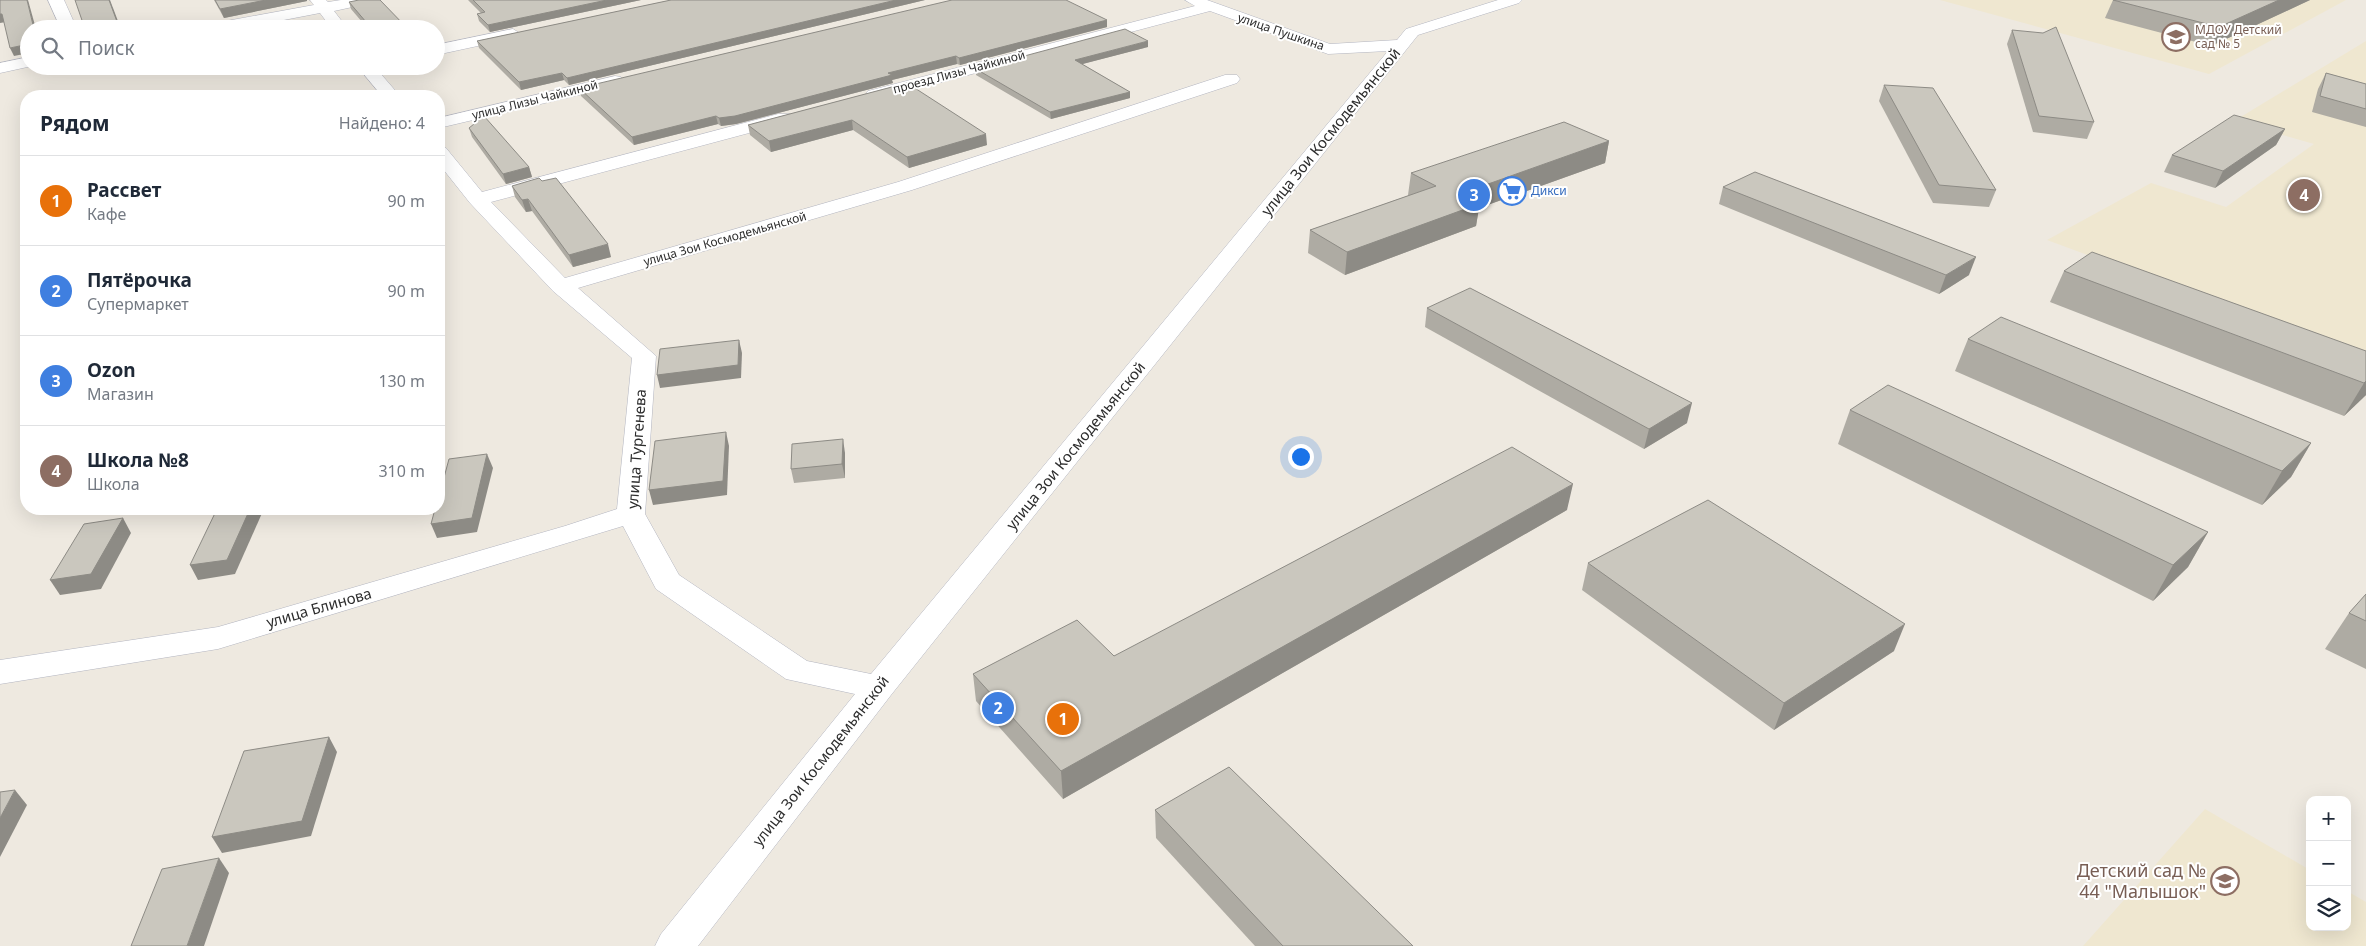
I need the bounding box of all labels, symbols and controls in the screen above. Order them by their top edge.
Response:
street label: улица Пушкина [1236,9,1327,54]
search box [20,20,445,75]
place label: МДОУ Детский сад № 5 [2195,21,2282,52]
school or university icon: МДОУ Детский сад № 5 [2161,22,2191,52]
icon: search [38,34,66,62]
text: Поиск [78,35,134,61]
street label: улица Зои Космодемьянской [1256,43,1404,220]
street label: проезд Лизы Чайкиной [891,46,1027,97]
street label: улица Лизы Чайкиной [470,76,600,123]
text: Рядом [40,109,110,137]
text: Найдено: 4 [339,112,425,134]
pin: 3 [1458,176,1490,214]
supermarket icon: Дикси [1497,176,1527,206]
pin: 4 [2288,176,2320,214]
text: Рассвет [87,177,161,203]
place label: Дикси [1531,182,1567,199]
text: 1 [51,190,61,212]
text: 90 m [388,190,425,212]
text: Кафе [87,203,126,225]
street label: улица Зои Космодемьянской [641,207,808,270]
text: Пятёрочка [87,267,192,293]
text: 2 [51,280,61,302]
text: 90 m [388,280,425,302]
text: Супермаркет [87,293,189,315]
text: Ozon [87,357,136,383]
street label: улица Зои Космодемьянской [1001,357,1149,534]
text: 3 [51,370,61,392]
text: 130 m [378,370,425,392]
text: Магазин [87,383,154,405]
street label: улица Тургенева [622,388,650,510]
your location [1288,444,1314,470]
text: Школа №8 [87,447,189,473]
text: 4 [51,460,61,482]
text: 310 m [378,460,425,482]
text: Школа [87,473,140,495]
street label: улица Блинова [264,582,374,632]
street label: улица Зои Космодемьянской [747,671,893,850]
pin: 2 [982,689,1014,727]
pin: 1 [1047,700,1079,738]
map controls [2306,796,2351,931]
button: + [2306,796,2351,841]
button: − [2306,841,2351,886]
place label: Детский сад № 44 "Малышок" [2077,858,2206,903]
school or university icon: Детский сад № 44 "Малышок" [2210,866,2240,896]
button: layers [2306,886,2351,931]

